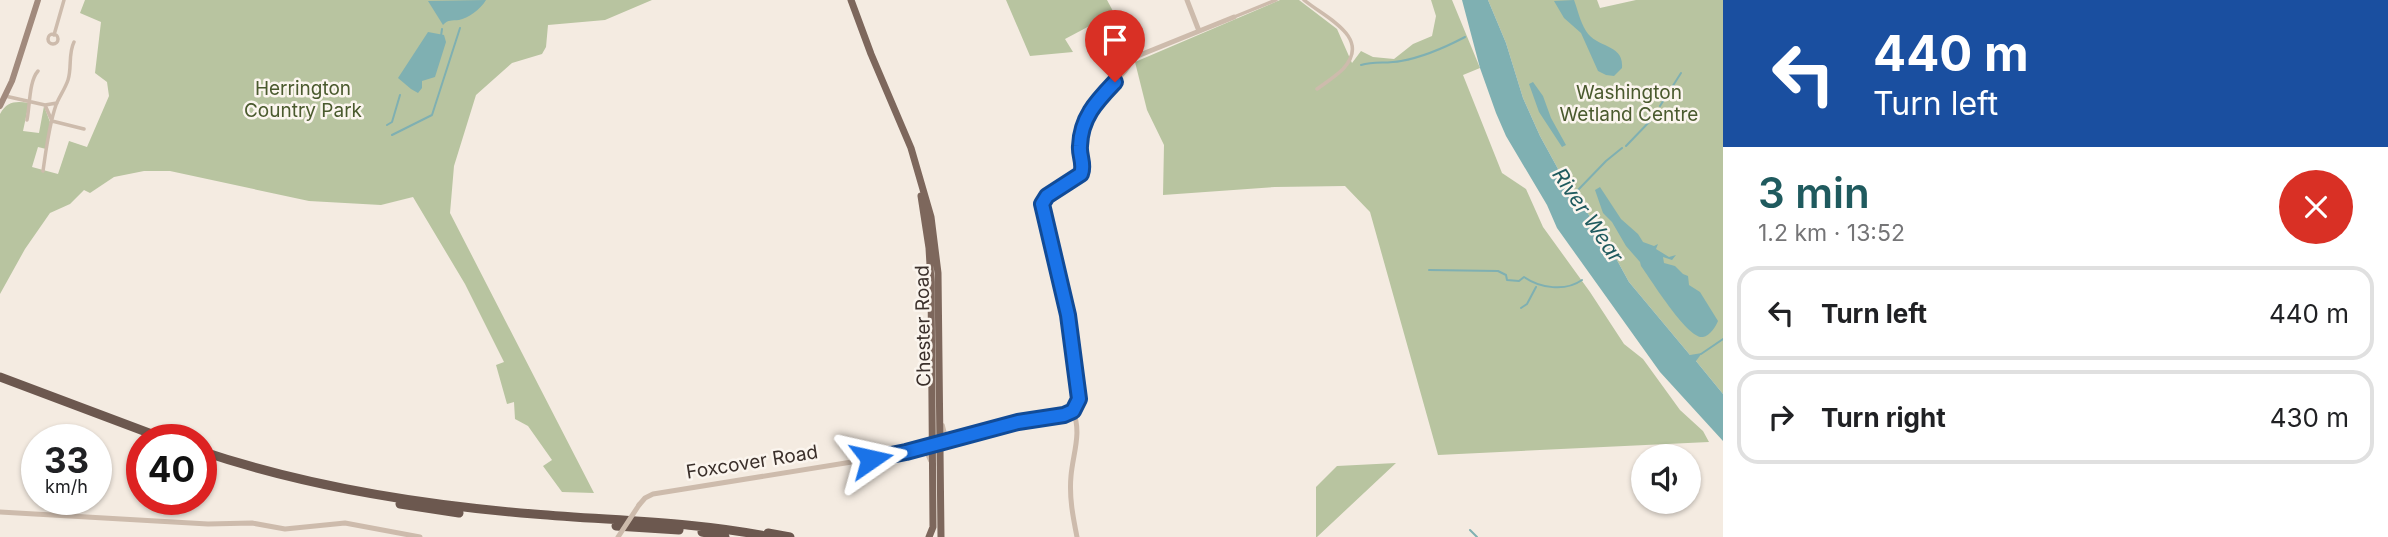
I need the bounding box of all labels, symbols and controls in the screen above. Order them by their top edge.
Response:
pin [1085,10,1145,82]
icon: arrive [1096,21,1134,59]
text: 440 m [1873,24,2029,83]
icon: left [1758,28,1849,119]
park label: Herrington Country Park [244,77,363,122]
park label: Washington Wetland Centre [1560,81,1698,126]
text: Turn left [1873,84,1998,123]
water label: River Wear [1547,163,1629,268]
text: 3 min [1758,167,1870,218]
button: close [2279,170,2353,244]
text: 1.2 km · 13:52 [1758,219,1905,247]
street label: Chester Road [910,265,936,387]
icon: left [1762,294,1800,332]
text: Turn left [1821,298,1927,329]
text: 440 m [2269,298,2349,329]
icon: right [1762,398,1800,436]
text: Turn right [1821,402,1946,433]
text: 430 m [2270,402,2349,433]
position arrow [834,422,908,496]
speed limit sign: 40 [126,424,217,515]
text: 33 [44,439,89,481]
street label: Foxcover Road [685,440,819,484]
map controls [1631,444,1701,514]
button: sound [1631,444,1701,514]
text: km/h [45,476,88,497]

